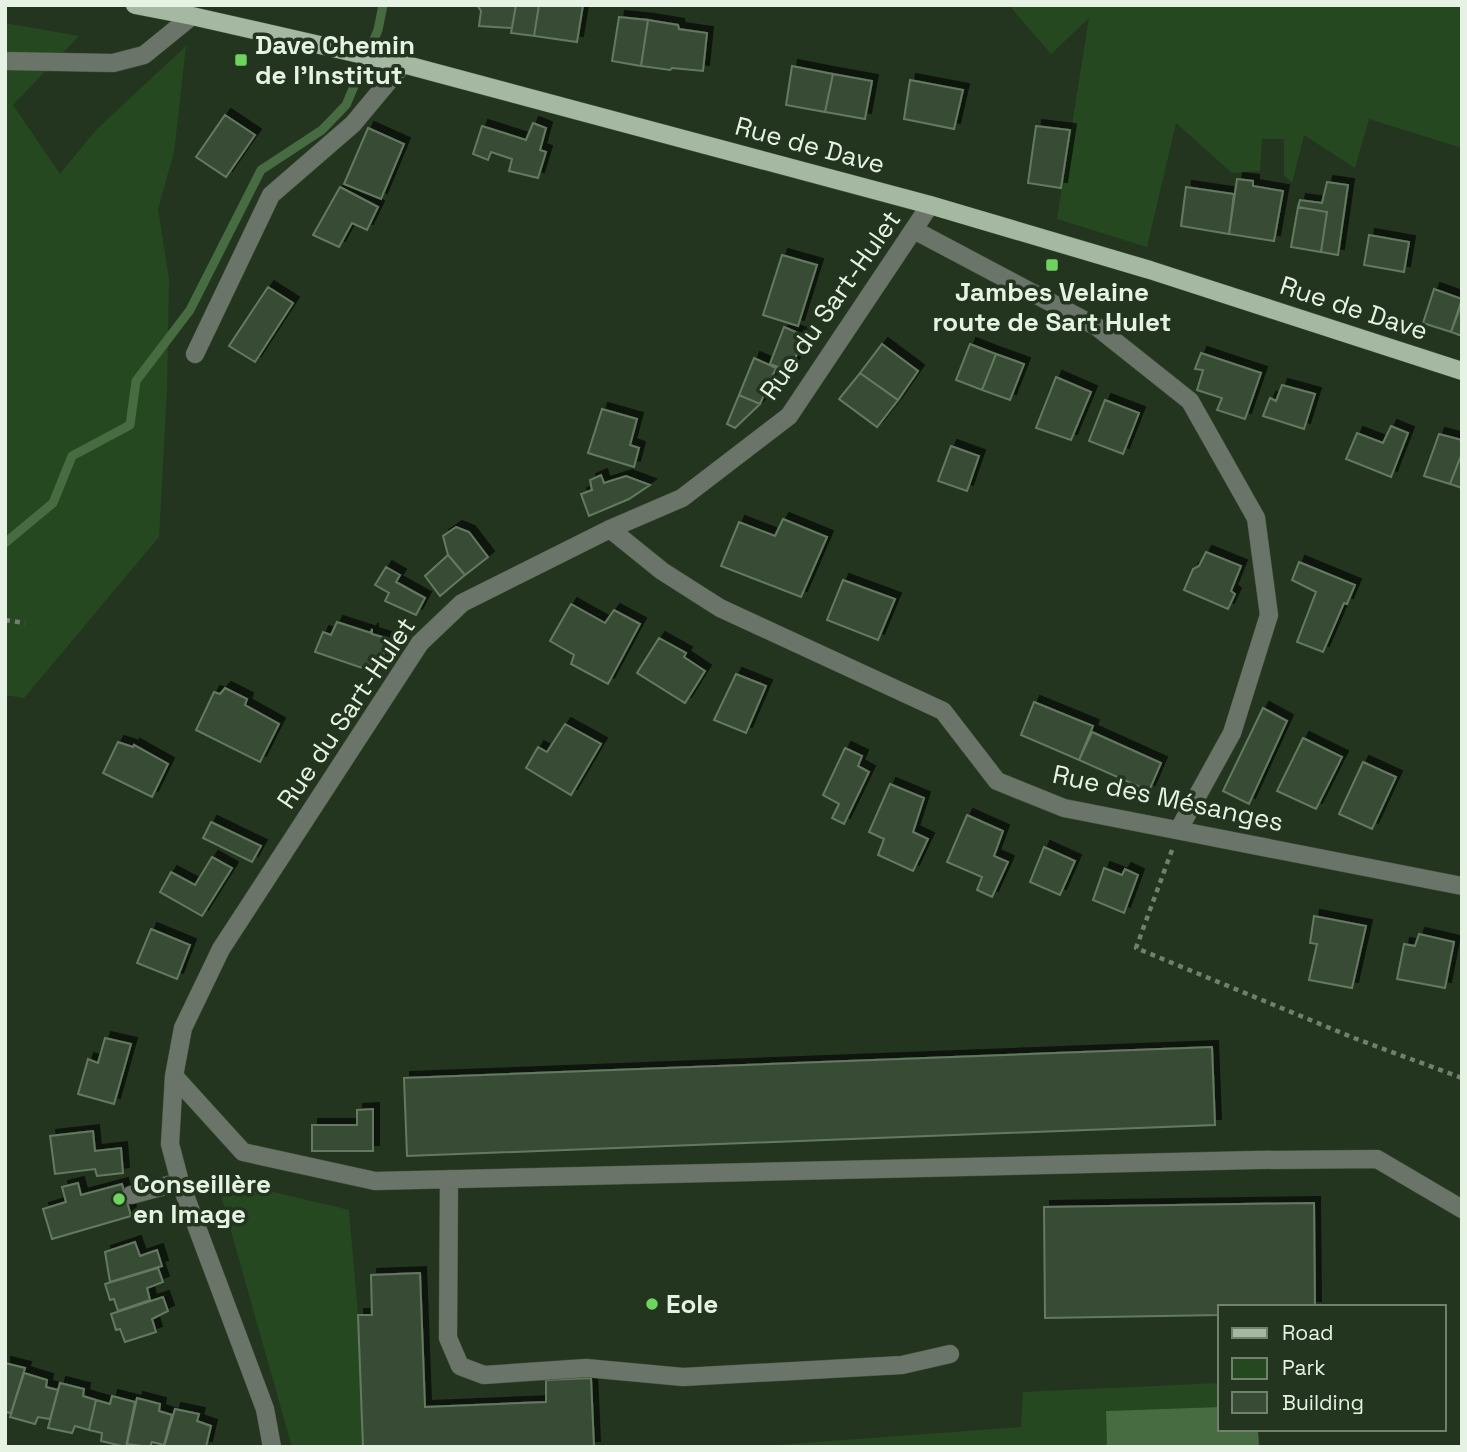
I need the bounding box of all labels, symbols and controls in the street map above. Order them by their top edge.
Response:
place label: Dave Chemin de l'Institut [255,28,415,92]
marker: Dave Chemin de l'Institut [233,52,249,68]
street label: Rue de Dave [731,109,889,181]
street label: Rue du Sart-Hulet [752,204,908,406]
marker: Jambes Velaine route de Sart Hulet [1044,257,1060,273]
street label: Rue de Dave [1276,268,1432,348]
place label: Jambes Velaine route de Sart Hulet [933,275,1171,339]
street label: Rue du Sart-Hulet [269,611,423,815]
street label: Rue des Mésanges [1049,757,1287,839]
place label: Conseillère en Image [133,1167,271,1231]
marker: Conseillère en Image [111,1191,127,1207]
place label: Eole [666,1287,718,1321]
marker: Eole [644,1296,660,1312]
legend [1218,1305,1446,1431]
text: Road [1282,1319,1334,1346]
text: Park [1282,1354,1326,1381]
text: Building [1282,1389,1364,1416]

